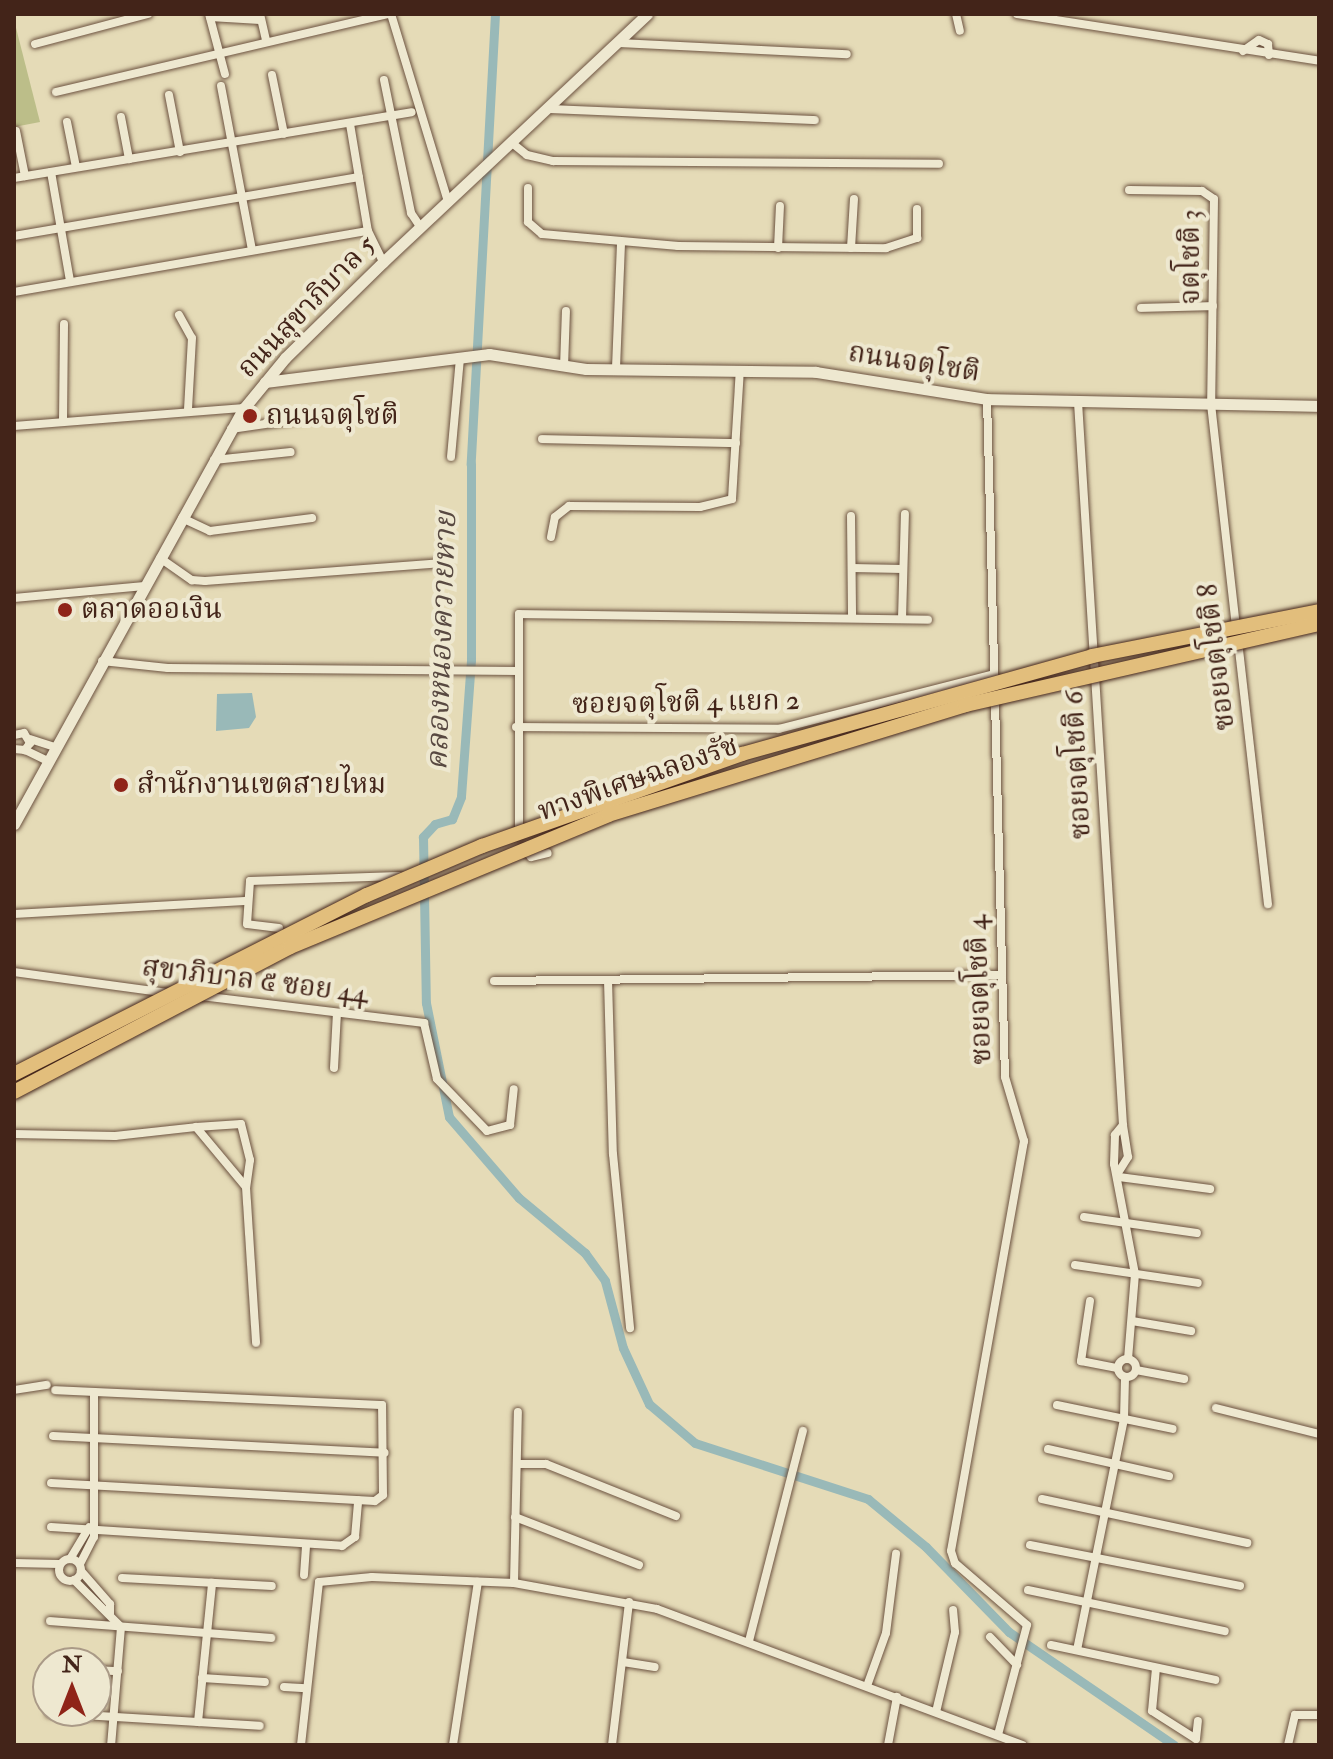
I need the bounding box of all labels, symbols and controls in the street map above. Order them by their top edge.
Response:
street label: จตุโชติ 3 [1174,209,1208,305]
street label: ถนนสุขาภิบาล 5 [231,229,383,385]
street label: ถนนจตุโชติ [846,336,982,390]
place label: ถนนจตุโชติ [266,399,399,433]
marker: ถนนจตุโชติ [241,407,259,425]
water label: คลองหนองควายหาย [419,511,465,771]
street label: ซอยจตุโชติ 8 [1191,582,1243,732]
place label: ตลาดออเงิน [81,593,222,627]
marker: ตลาดออเงิน [56,601,74,619]
street label: ซอยจตุโชติ 4 แยก 2 [572,684,800,722]
street label: ซอยจตุโชติ 6 [1057,690,1099,840]
street label: ทางพิเศษฉลองรัช [534,729,742,829]
place label: สำนักงานเขตสายไหม [137,768,386,802]
marker: สำนักงานเขตสายไหม [112,776,130,794]
street label: ซอยจตุโชติ 4 [961,915,999,1065]
street label: สุขาภิบาล ๕ ซอย 44 [140,950,370,1012]
north arrow [32,1647,112,1727]
text: N [62,1651,82,1679]

